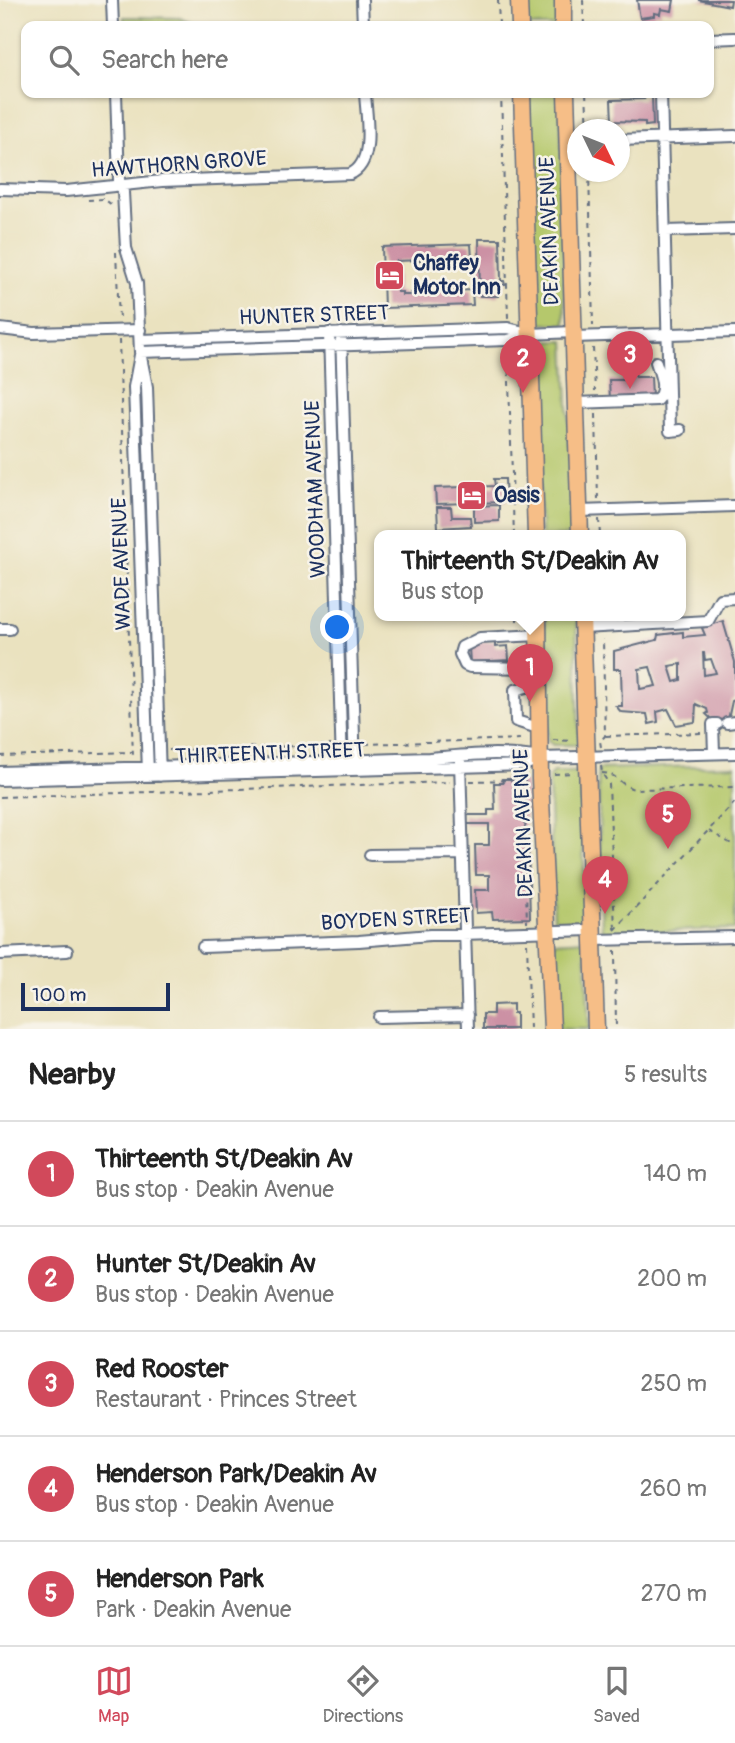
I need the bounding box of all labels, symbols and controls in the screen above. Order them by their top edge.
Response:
search box [21,21,714,98]
icon: search [45,41,83,79]
text: Search here [101,44,228,76]
north arrow [567,119,630,182]
street label: HAWTHORN GROVE [90,145,268,184]
street label: DEAKIN AVENUE [533,156,566,306]
place label: Chaffey Motor Inn [413,250,501,301]
hotel icon: Chaffey Motor Inn [373,258,407,292]
street label: HUNTER STREET [238,299,390,332]
pin: 3 [607,331,653,389]
pin: 2 [500,335,546,393]
street label: WOODHAM AVENUE [299,399,332,579]
hotel icon: Oasis [454,478,488,512]
place label: Oasis [494,482,540,509]
street label: WADE AVENUE [106,497,137,631]
popup [374,530,686,621]
text: Thirteenth St/Deakin Av [401,545,659,577]
text: Bus stop [401,577,484,606]
your location [320,610,354,644]
pin: 1 [507,644,553,702]
street label: THIRTEENTH STREET [175,737,366,770]
street label: DEAKIN AVENUE [507,748,540,898]
pin: 5 [645,791,691,849]
pin: 4 [582,856,628,914]
street label: BOYDEN STREET [320,902,472,937]
scale bar [21,980,170,1012]
text: 100 m [32,983,86,1007]
text: Nearby [28,1056,115,1093]
text: 5 results [624,1060,707,1089]
text: Thirteenth St/Deakin Av [95,1143,353,1175]
text: 1 [47,1159,56,1188]
text: 140 m [644,1159,707,1188]
text: Bus stop · Deakin Avenue [95,1175,334,1204]
text: Hunter St/Deakin Av [95,1248,316,1280]
text: 2 [45,1264,57,1293]
text: 200 m [637,1264,707,1293]
text: Bus stop · Deakin Avenue [95,1280,334,1309]
text: Red Rooster [95,1353,228,1385]
text: 3 [45,1369,57,1398]
text: 250 m [641,1369,707,1398]
text: Restaurant · Princes Street [95,1385,357,1414]
text: Henderson Park/Deakin Av [95,1458,377,1490]
text: 4 [44,1474,58,1503]
text: 260 m [640,1474,707,1503]
text: Bus stop · Deakin Avenue [95,1490,334,1519]
text: Henderson Park [95,1563,264,1595]
text: 5 [45,1579,57,1608]
text: 270 m [641,1579,707,1608]
text: Park · Deakin Avenue [95,1595,291,1624]
tab: Map [95,1662,133,1728]
tab: Directions [323,1662,403,1728]
tab: Saved [593,1662,640,1728]

